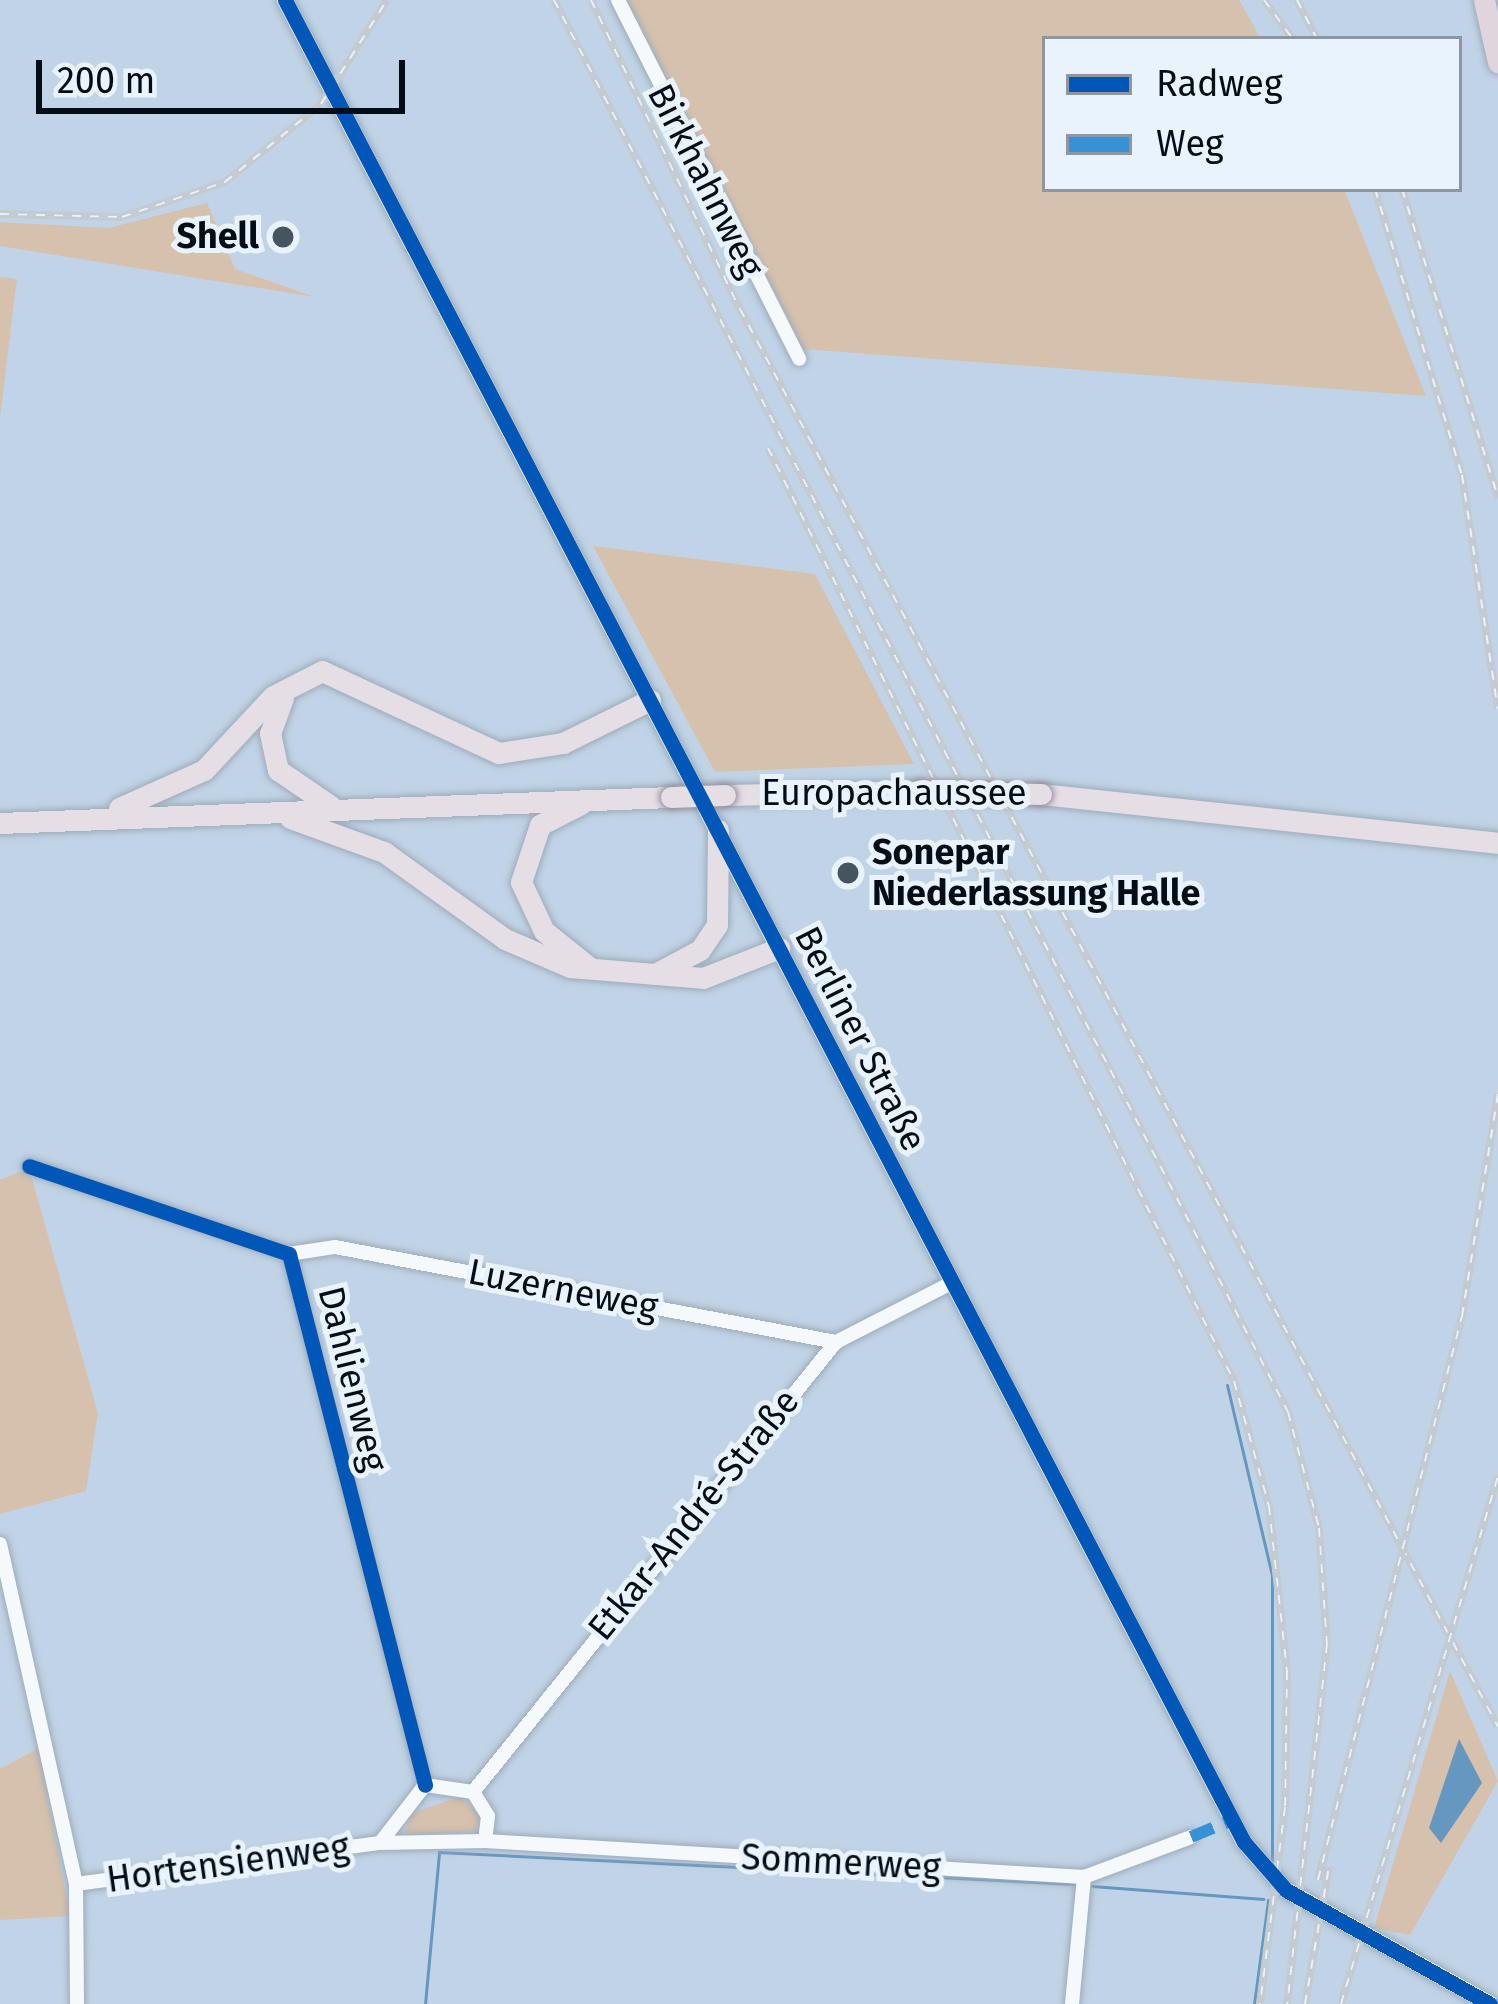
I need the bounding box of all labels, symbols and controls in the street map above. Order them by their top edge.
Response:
scale bar [42,36,411,110]
legend [1042,36,1462,192]
text: 200 m [57,59,155,103]
text: Radweg [1156,62,1283,106]
street label: Birkhahnweg [638,77,772,285]
text: Weg [1156,122,1224,166]
place label: Shell [176,215,259,259]
marker: Shell [270,224,296,250]
street label: Europachaussee [761,772,1027,816]
place label: Sonepar Niederlassung Halle [872,830,1200,915]
marker: Sonepar Niederlassung Halle [835,860,861,886]
street label: Berliner Straße [785,920,935,1158]
street label: Luzerneweg [465,1250,661,1330]
street label: Dahlienweg [308,1282,396,1476]
street label: Etkar-André-Straße [579,1381,809,1649]
street label: Hortensienweg [104,1826,352,1902]
street label: Sommerweg [740,1836,942,1890]

